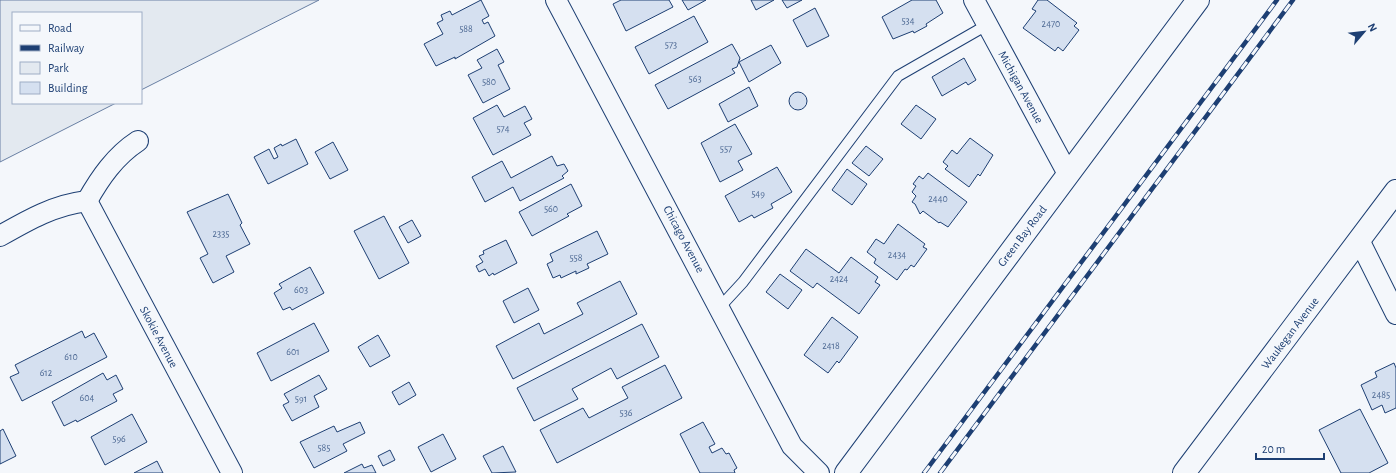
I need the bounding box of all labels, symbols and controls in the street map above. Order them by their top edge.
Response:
legend [12,12,142,104]
north arrow [1344,12,1384,52]
house number: 534 [901,16,915,26]
house number: 2470 [1042,19,1060,29]
text: Road [48,22,72,34]
text: N [1366,22,1379,34]
house number: 588 [459,24,473,34]
house number: 573 [665,40,677,50]
text: Railway [48,42,84,55]
street label: Michigan Avenue [996,49,1046,125]
text: Park [48,62,69,74]
house number: 563 [689,74,702,84]
house number: 580 [482,77,496,87]
text: Building [48,82,88,94]
house number: 574 [496,124,510,134]
house number: 557 [720,144,732,154]
house number: 549 [751,189,765,199]
house number: 2440 [928,194,948,204]
street label: Chicago Avenue [661,203,707,275]
street label: Green Bay Road [995,203,1050,269]
house number: 560 [544,204,558,214]
house number: 2335 [213,229,229,239]
house number: 2434 [888,250,906,260]
house number: 558 [569,253,583,263]
house number: 2424 [830,274,849,284]
house number: 603 [294,285,308,295]
street label: Waukegan Avenue [1259,295,1321,371]
street label: Skokie Avenue [138,304,180,370]
house number: 2418 [822,341,840,351]
house number: 601 [286,347,300,357]
house number: 610 [64,352,78,362]
house number: 612 [40,368,53,378]
house number: 2485 [1372,390,1390,400]
house number: 604 [80,393,95,403]
house number: 591 [295,394,307,404]
house number: 536 [620,408,633,418]
house number: 596 [112,434,126,444]
scale bar [1256,435,1324,461]
house number: 585 [317,443,331,453]
text: 20 m [1262,443,1285,455]

